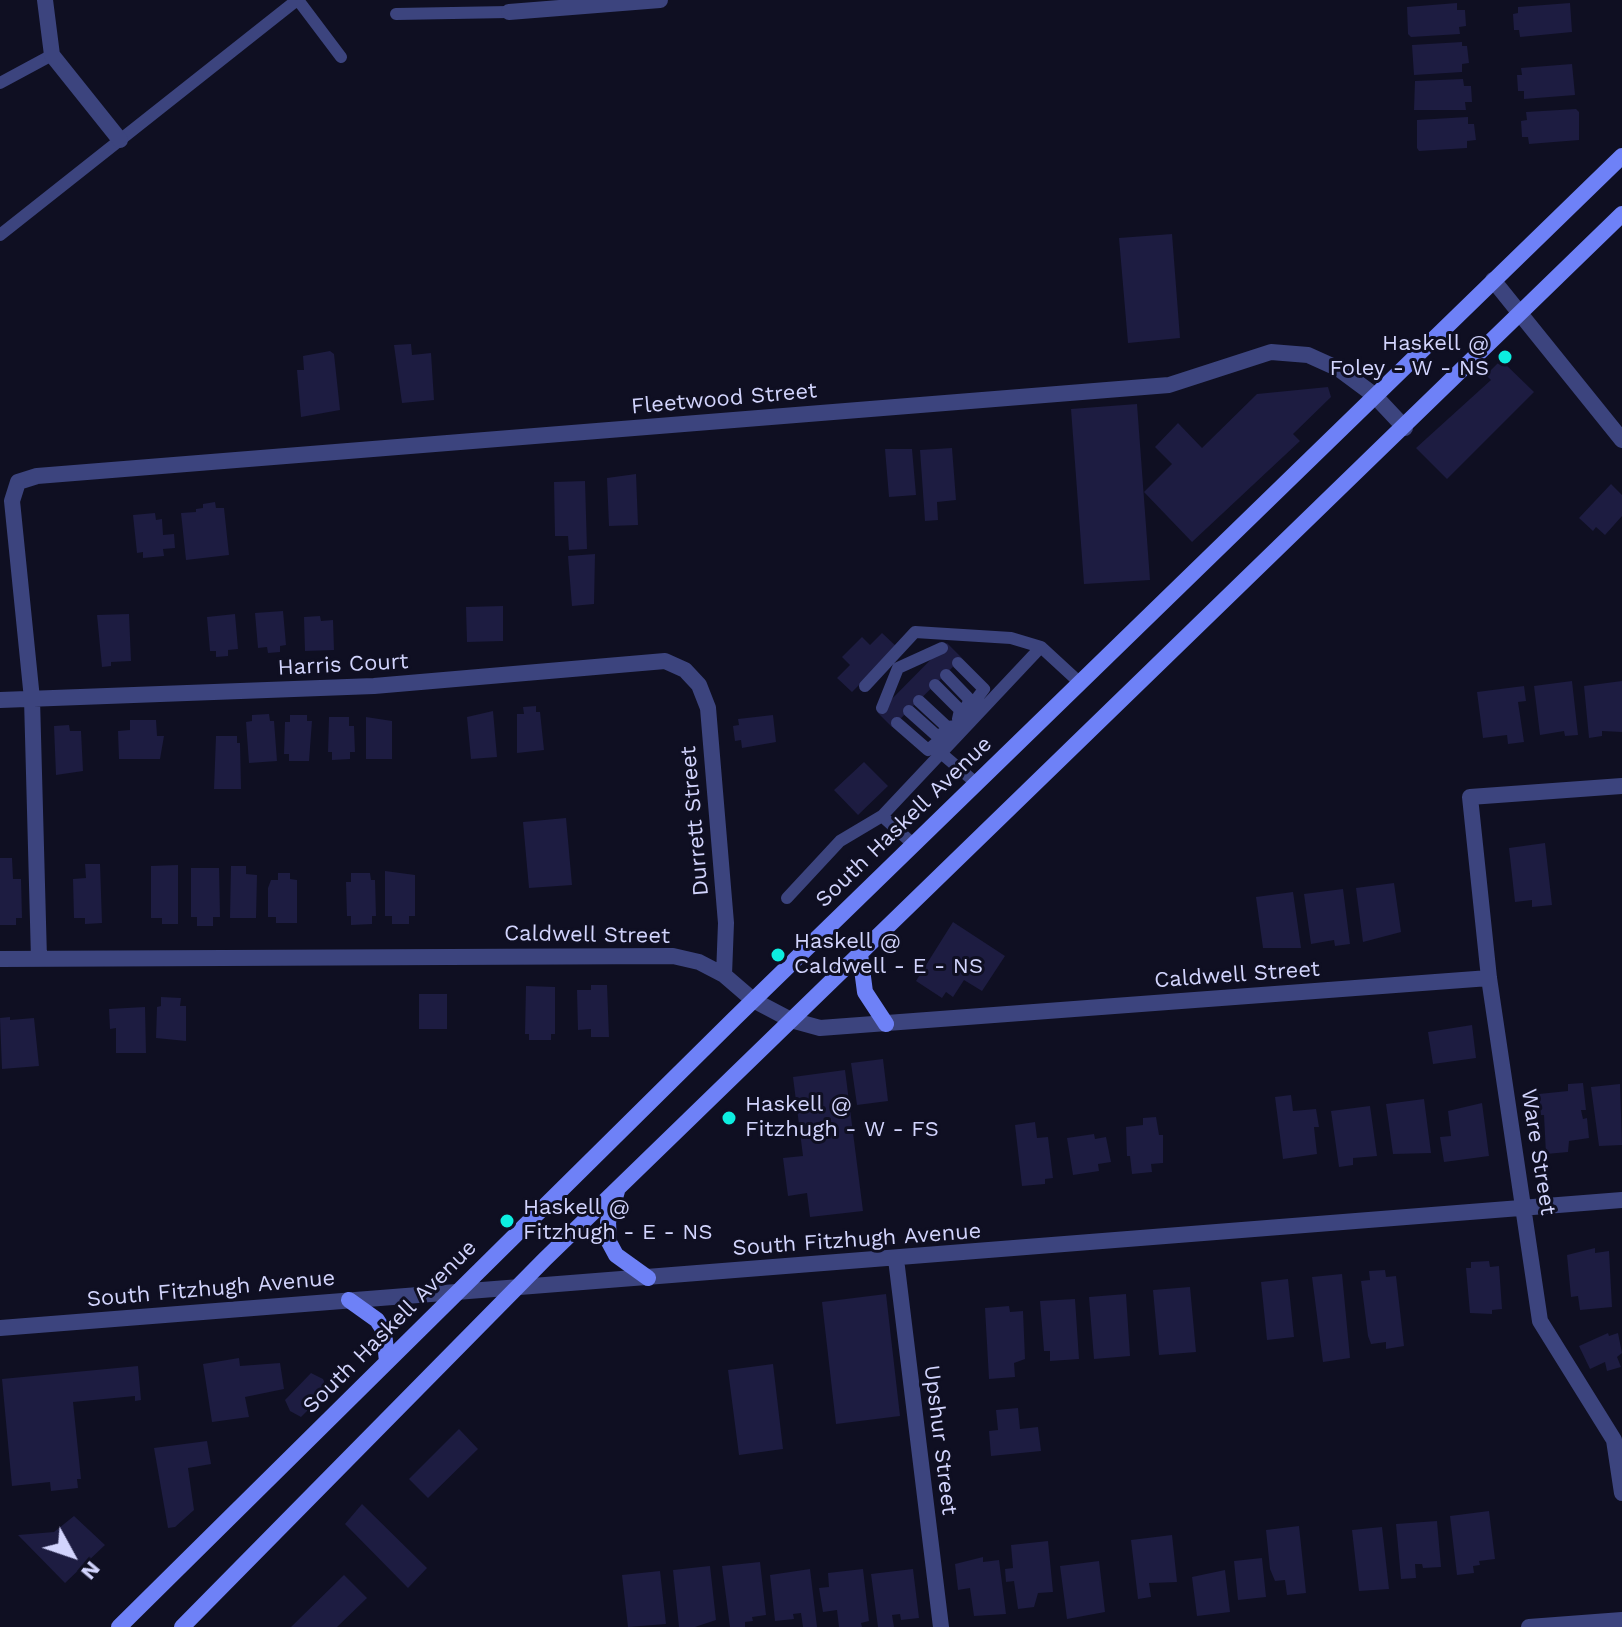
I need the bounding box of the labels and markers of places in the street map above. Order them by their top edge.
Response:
place label: Haskell @ Foley - W - NS [1330,331,1489,382]
marker: Haskell @ Foley - W - NS [1496,348,1514,366]
place label: Haskell @ Caldwell - E - NS [794,929,983,980]
marker: Haskell @ Caldwell - E - NS [769,946,787,964]
place label: Haskell @ Fitzhugh - W - FS [745,1092,939,1144]
marker: Haskell @ Fitzhugh - W - FS [720,1109,738,1127]
place label: Haskell @ Fitzhugh - E - NS [523,1195,712,1246]
marker: Haskell @ Fitzhugh - E - NS [498,1212,516,1230]

